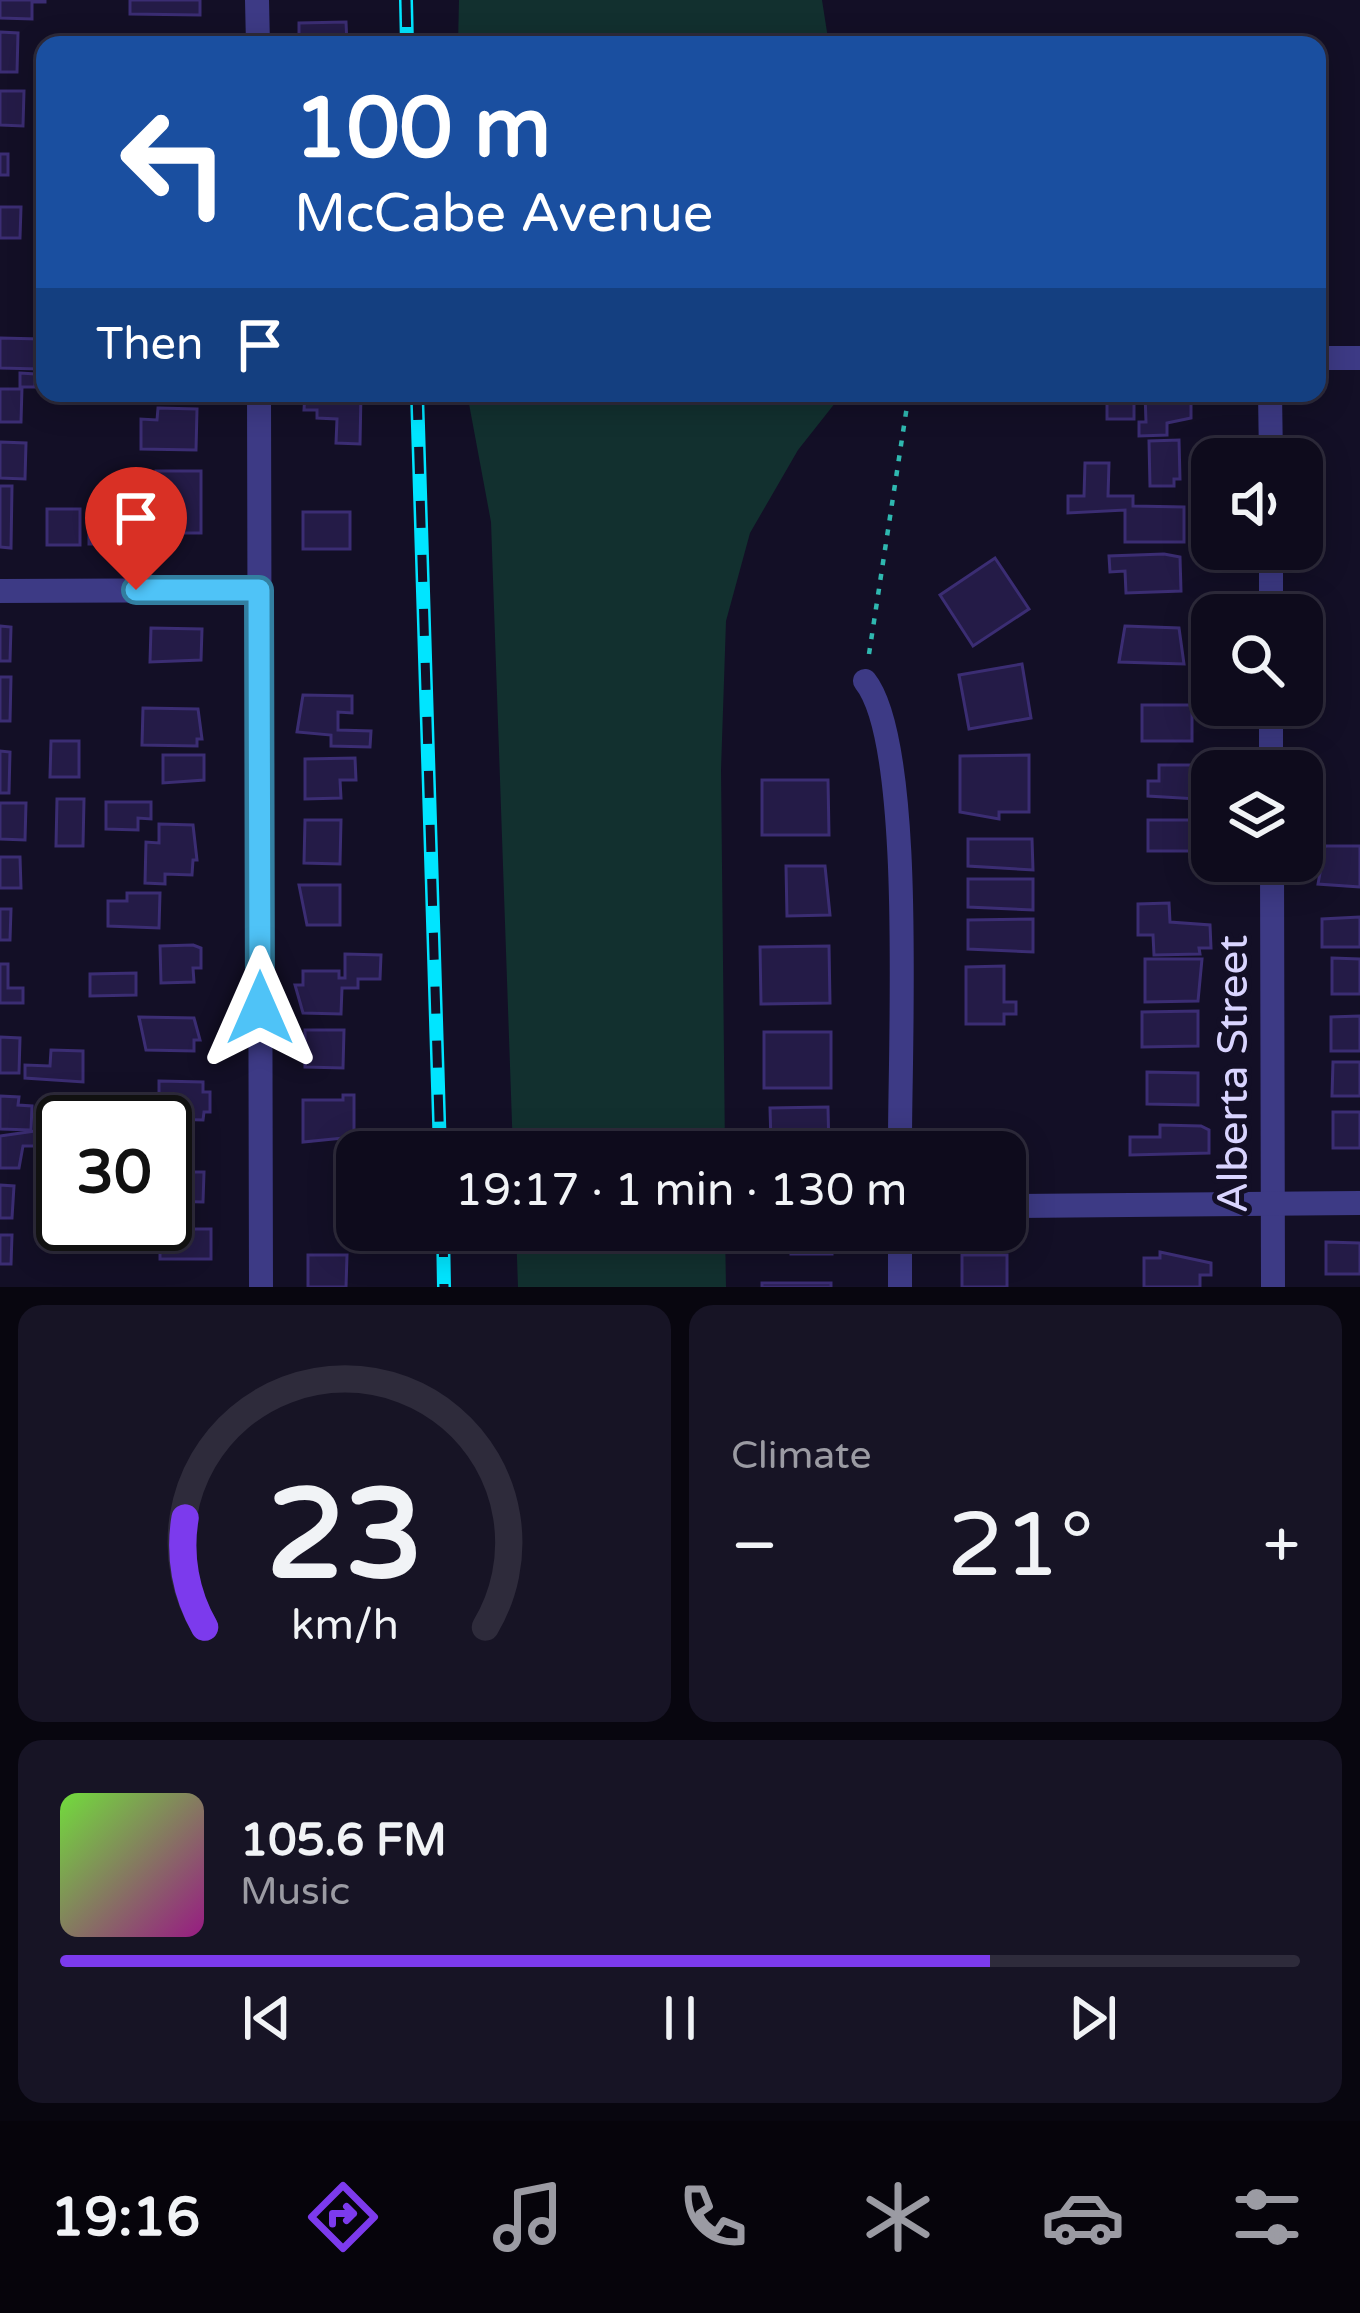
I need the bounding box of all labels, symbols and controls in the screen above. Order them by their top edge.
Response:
text: 100 m [294,79,551,180]
icon: left [96,84,252,240]
text: McCabe Avenue [294,181,713,246]
icon: arrive [227,312,293,378]
text: Then [96,318,203,372]
map controls [1191,438,1323,882]
button: sound [1191,438,1323,570]
pin [85,467,187,590]
icon: arrive [103,485,169,551]
button: search [1191,594,1323,726]
button: layers [1191,750,1323,882]
street label: Alberta Street [1208,935,1259,1213]
position arrow [197,945,323,1071]
speed limit sign: 30 [36,1095,192,1251]
text: 19:17 · 1 min · 130 m [455,1164,907,1218]
text: Climate [731,1432,871,1479]
text: 23 [266,1461,423,1612]
text: 21° [947,1492,1094,1601]
text: − [731,1506,778,1586]
text: + [1263,1506,1300,1586]
text: km/h [291,1599,398,1650]
text: 105.6 FM [240,1814,447,1868]
text: Music [240,1868,350,1915]
icon: previous [234,1985,300,2051]
icon: pause [647,1985,713,2051]
icon: next [1060,1985,1126,2051]
icon: directions [301,2175,385,2259]
icon: music [486,2175,570,2259]
icon: phone [671,2175,755,2259]
icon: climate [856,2175,940,2259]
icon: car [1041,2175,1125,2259]
icon: filters [1225,2175,1309,2259]
text: 19:16 [50,2185,200,2250]

